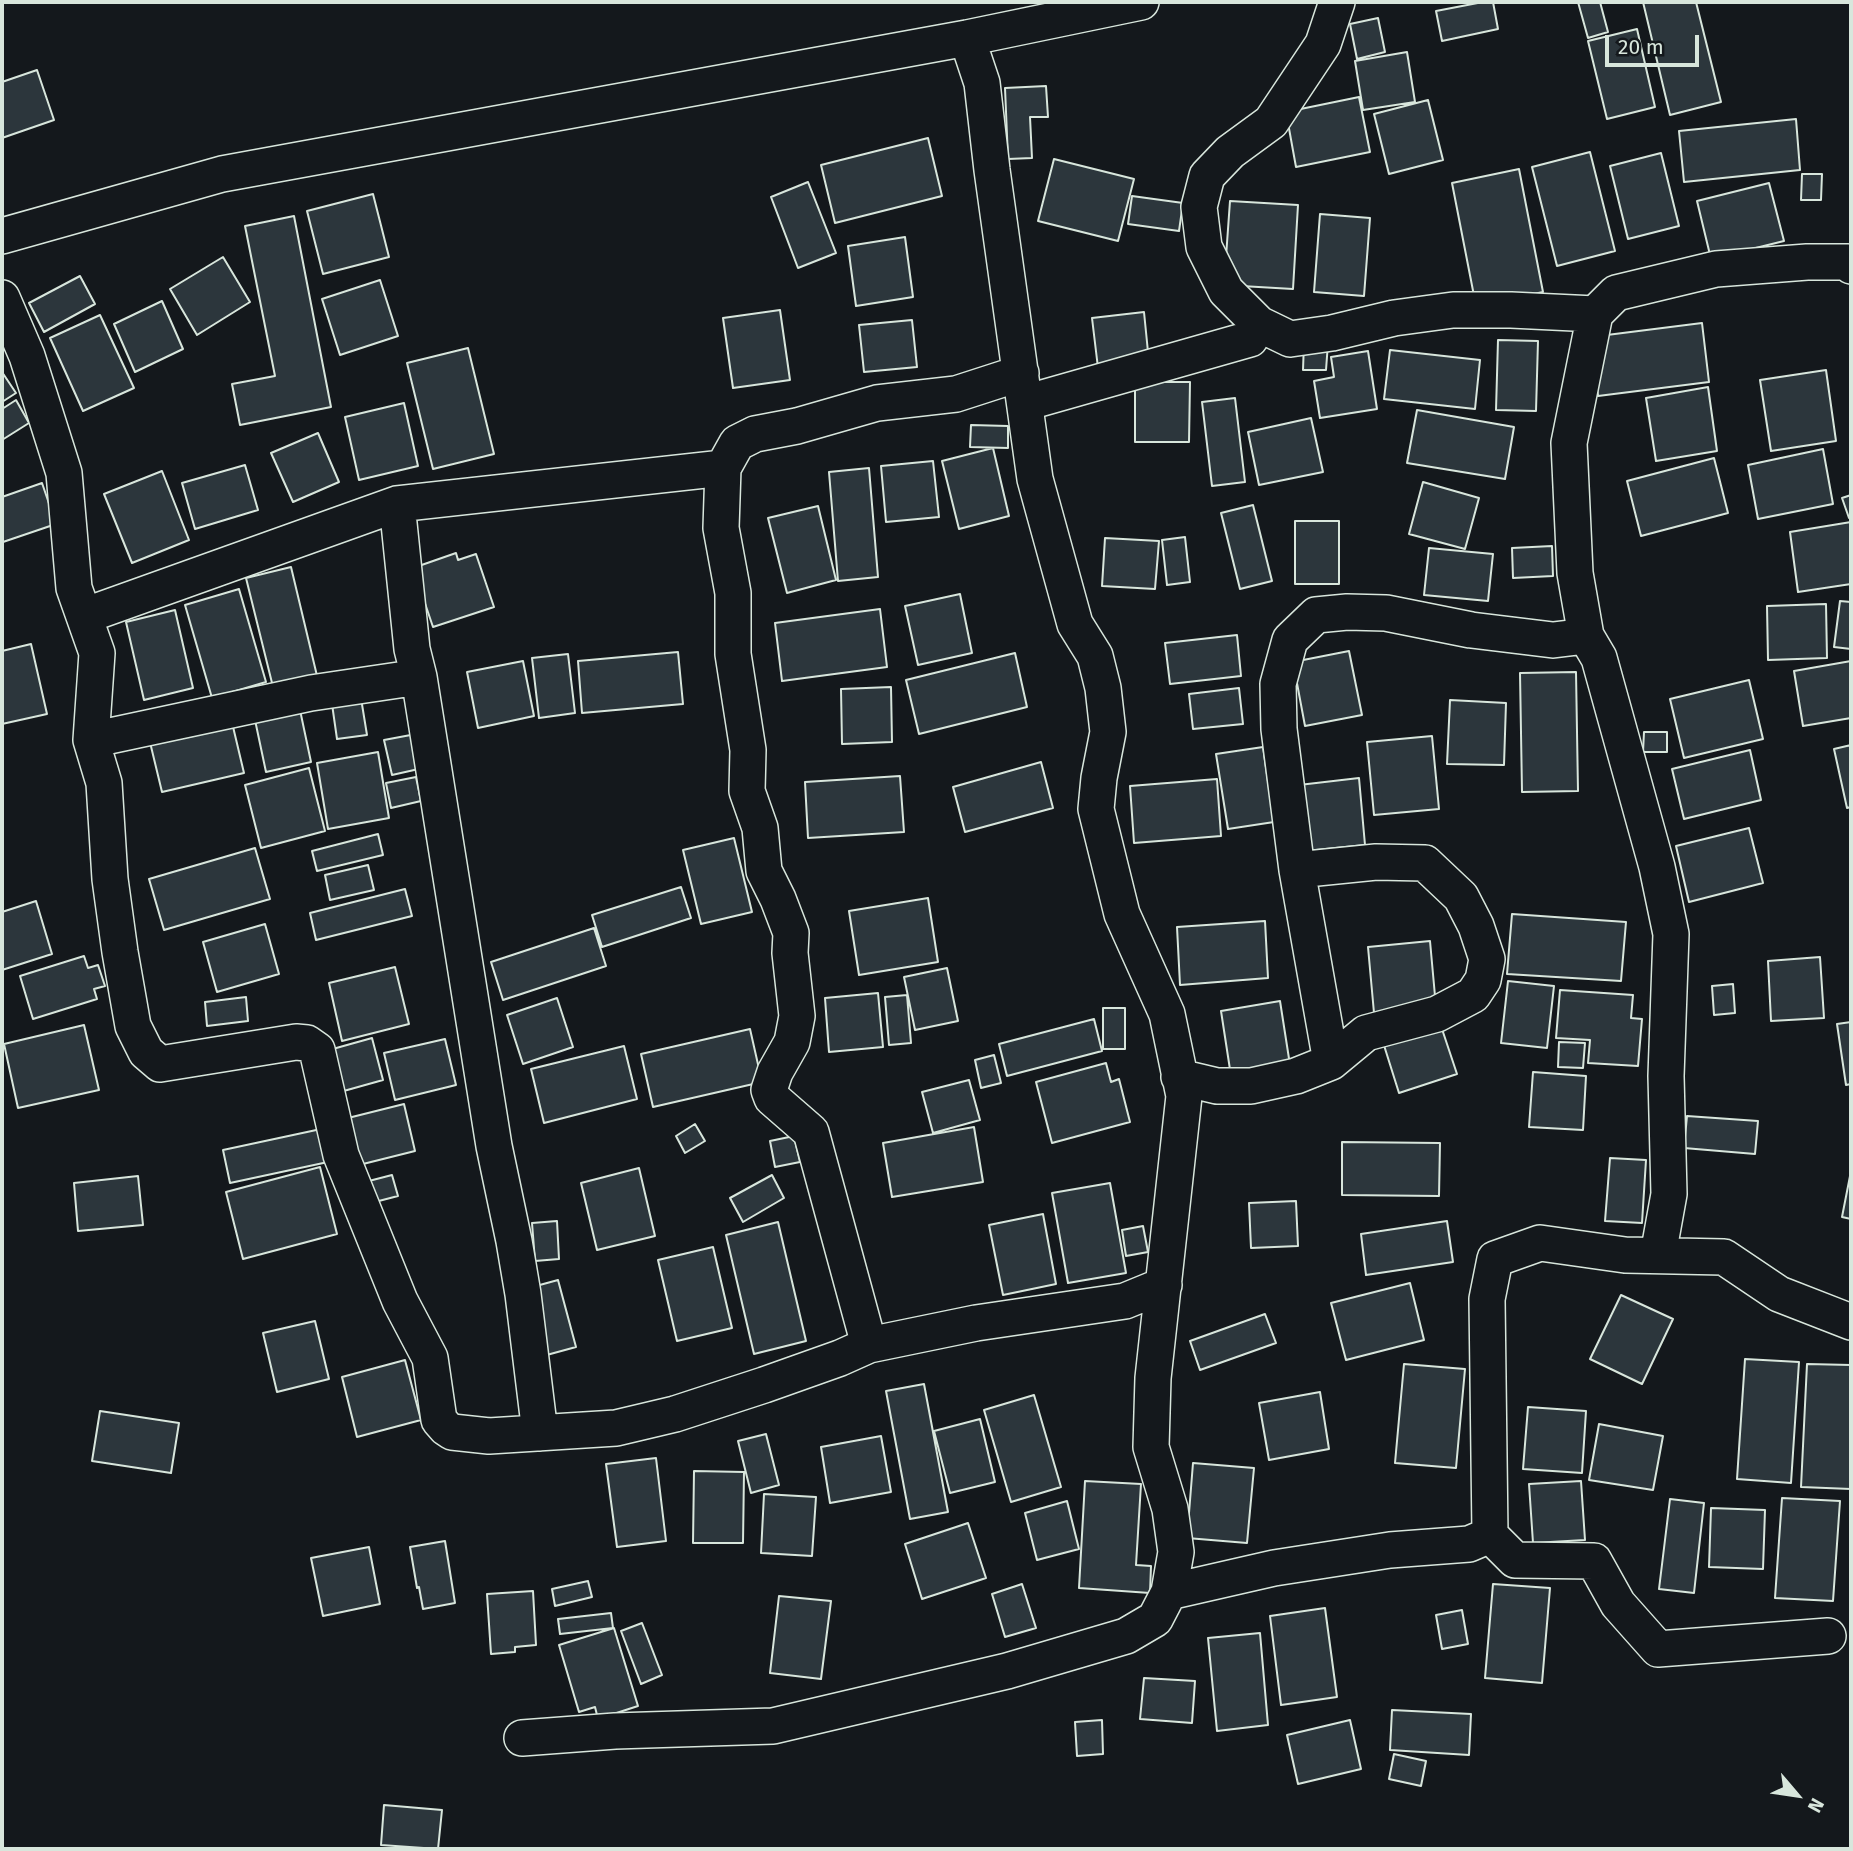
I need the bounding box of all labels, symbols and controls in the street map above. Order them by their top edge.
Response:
scale bar [1608,21,1702,65]
text: 20 m [1618,34,1664,60]
north arrow [1762,1760,1832,1830]
text: N [1803,1794,1829,1817]

